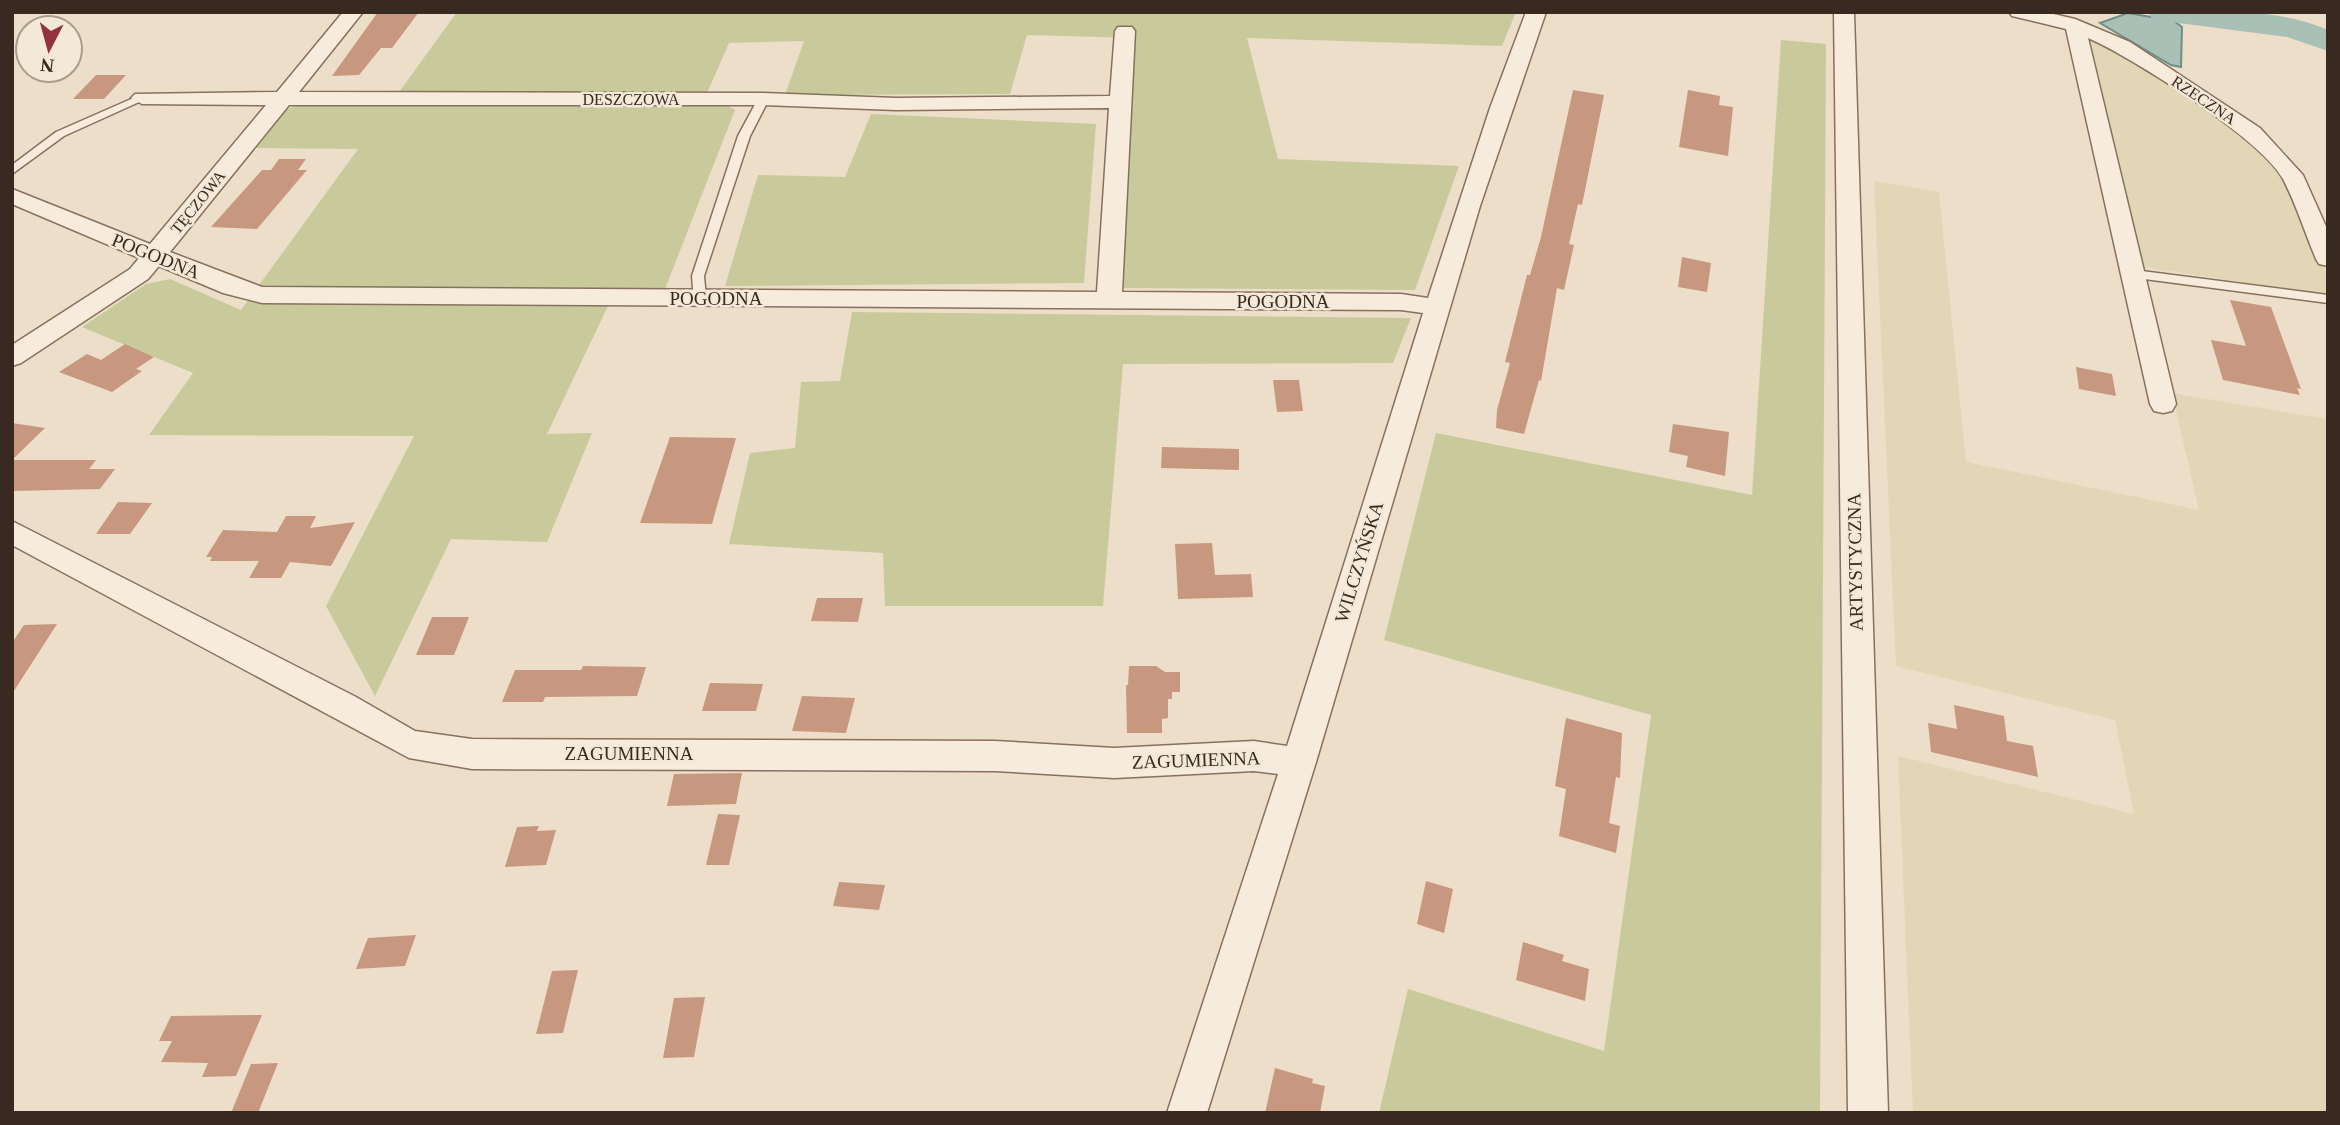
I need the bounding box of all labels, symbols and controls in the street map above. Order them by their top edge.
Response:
north arrow [14,14,84,84]
text: N [39,54,55,77]
street label: RZECZNA [2169,72,2240,128]
street label: DESZCZOWA [583,91,680,108]
street label: TĘCZOWA [167,167,230,238]
street label: POGODNA [109,229,203,283]
street label: POGODNA [670,288,763,309]
street label: POGODNA [1237,291,1330,312]
street label: ARTYSTYCZNA [1843,492,1867,631]
street label: WILCZYŃSKA [1331,499,1387,625]
street label: ZAGUMIENNA [565,743,694,764]
street label: ZAGUMIENNA [1131,747,1261,773]

